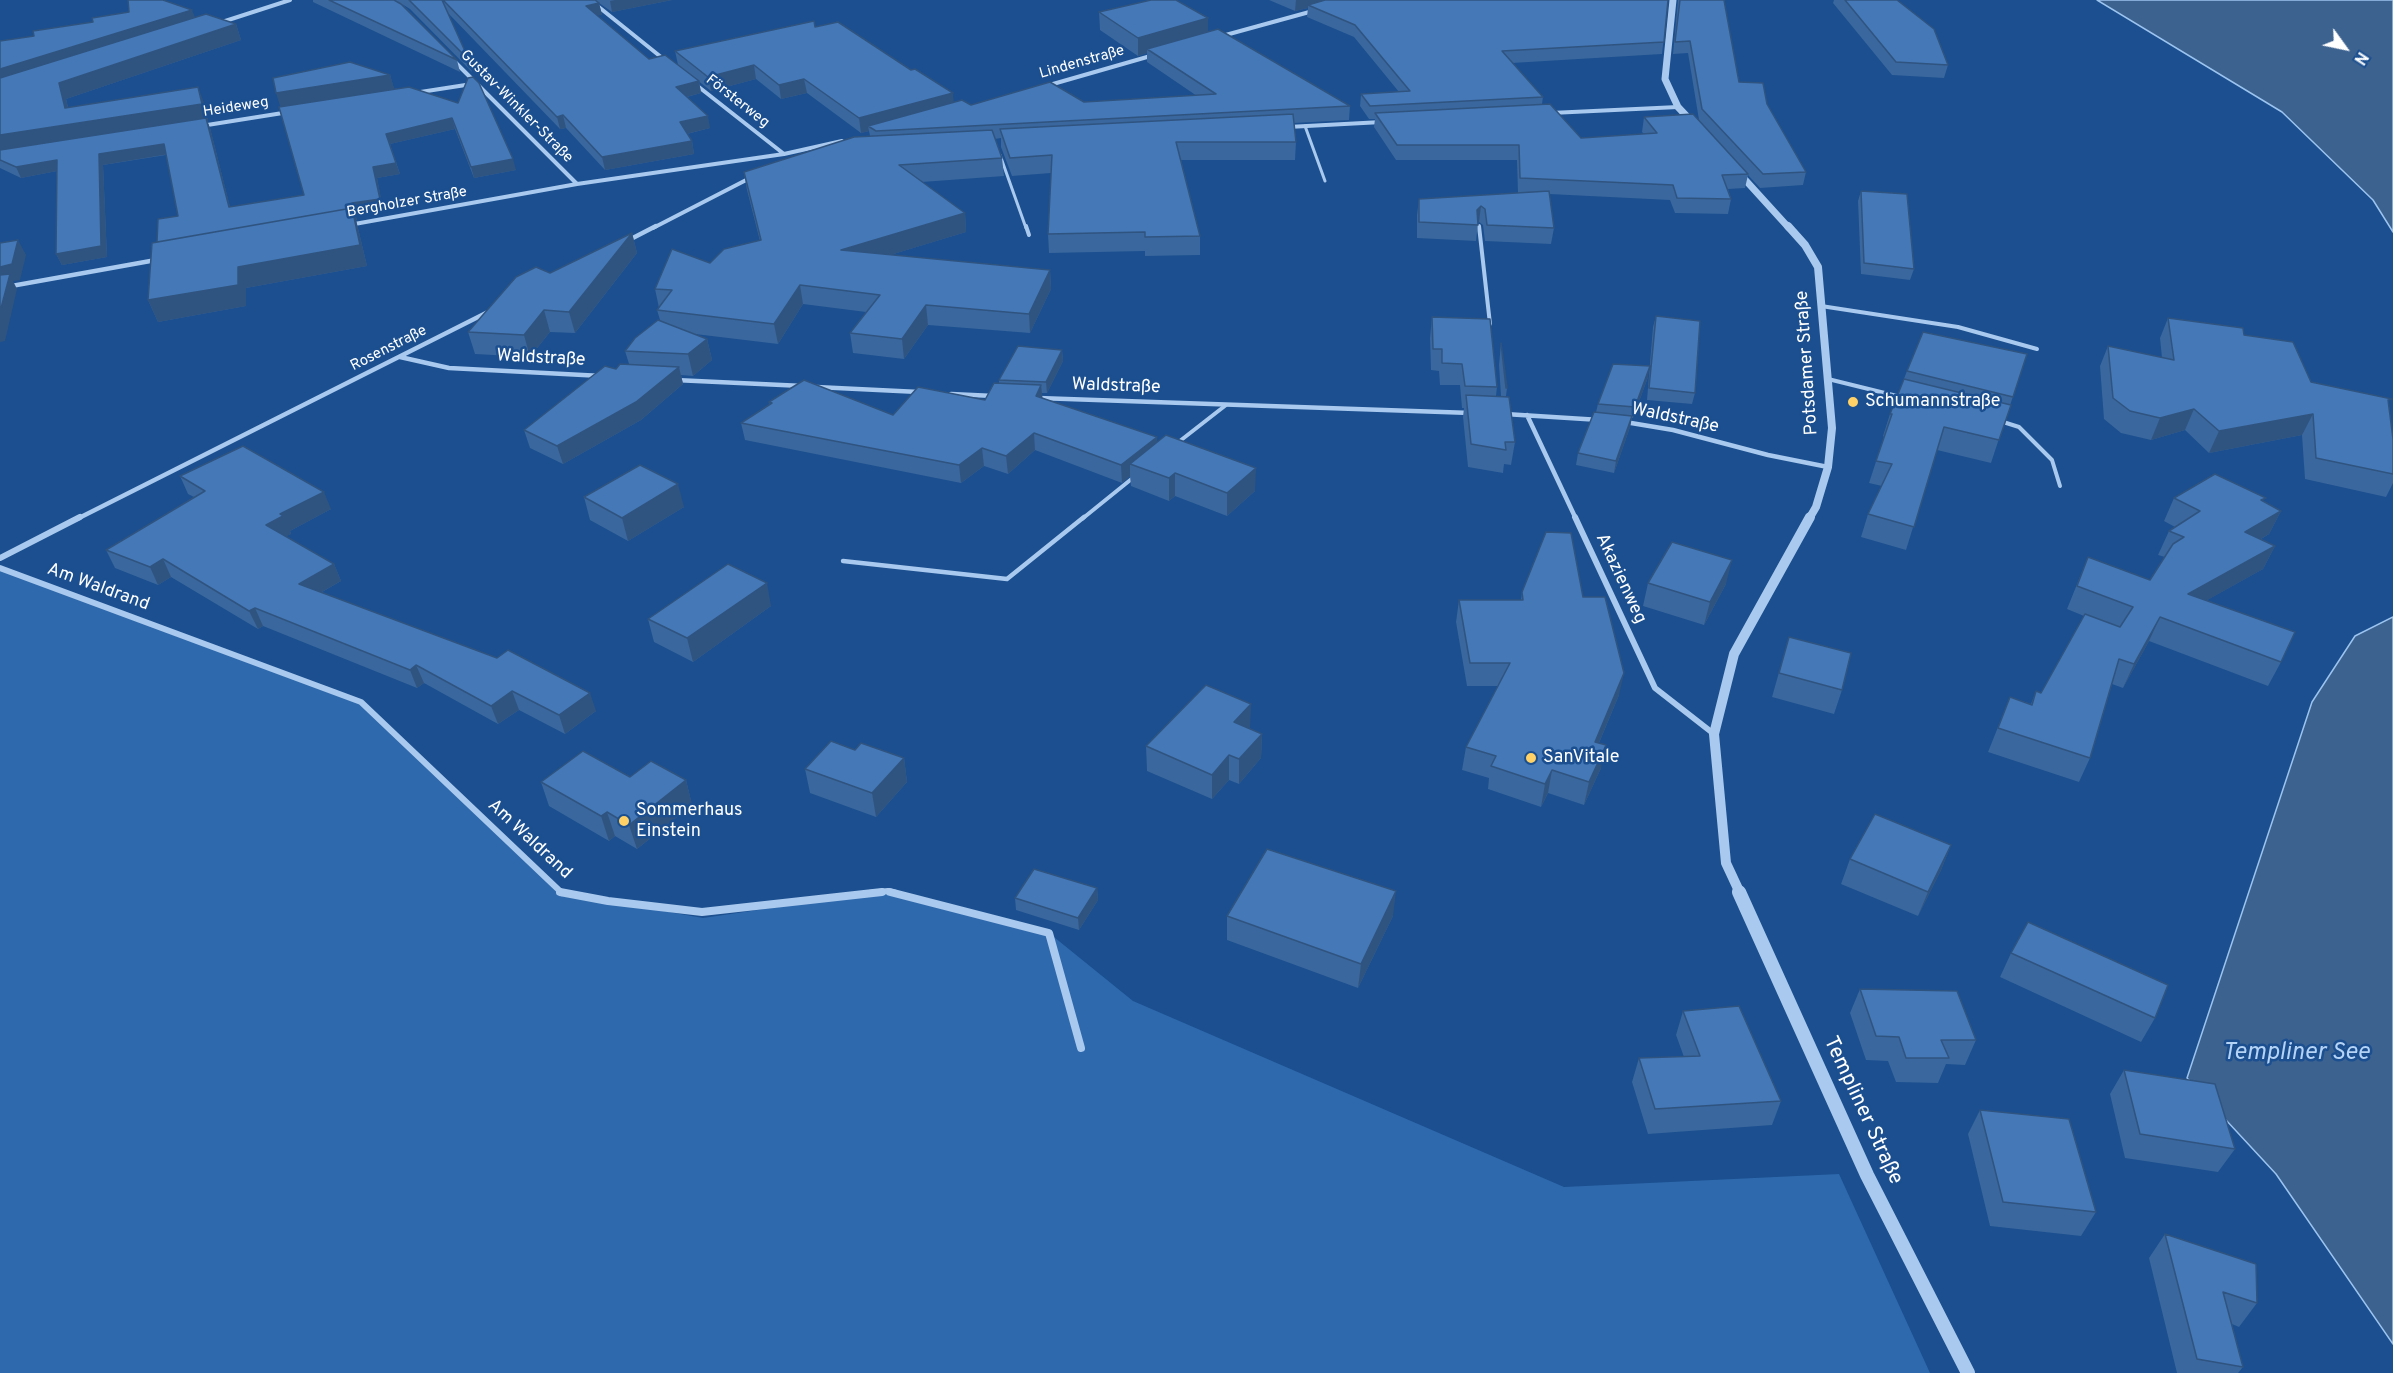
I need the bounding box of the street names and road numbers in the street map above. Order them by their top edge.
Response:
street label: Lindenstraße [1037,42,1127,84]
street label: Gustav-Winkler-Straße [456,47,576,167]
street label: Försterweg [702,72,772,132]
street label: Heideweg [202,94,270,122]
street label: Bergholzer Straße [345,184,469,222]
street label: Potsdamer Straße [1792,290,1824,436]
street label: Rosenstraße [348,322,430,376]
street label: Waldstraße [496,346,586,372]
street label: Waldstraße [1071,375,1161,399]
street label: Waldstraße [1629,399,1721,439]
street label: Akazienweg [1590,530,1650,628]
street label: Am Waldrand [44,559,152,617]
street label: Am Waldrand [482,795,576,885]
street label: Templiner Straße [1817,1033,1907,1189]

